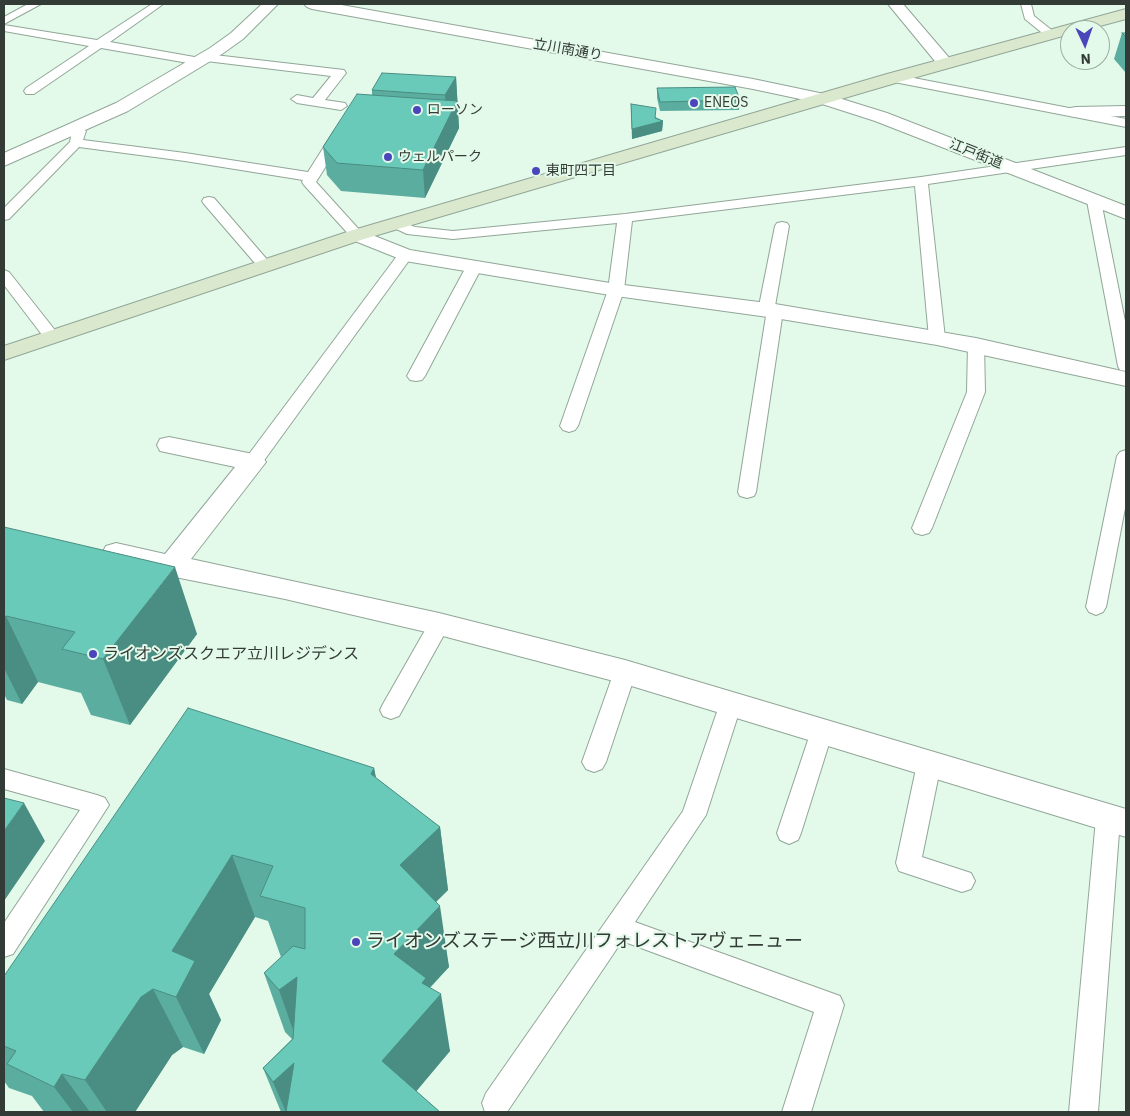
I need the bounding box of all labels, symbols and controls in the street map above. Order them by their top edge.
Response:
north arrow [1060,20,1110,70]
street label: 立川南通り [532,36,604,64]
text: N [1080,50,1091,68]
place label: ENEOS [704,95,748,111]
marker: ENEOS [688,97,700,109]
place label: ローソン [427,102,483,118]
marker: ローソン [411,104,423,116]
street label: 江戸街道 [947,136,1005,172]
place label: ウェルパーク [398,149,482,165]
marker: ウェルパーク [382,151,394,163]
place label: 東町四丁目 [546,163,616,179]
marker: 東町四丁目 [530,165,542,177]
place label: ライオンズスクエア立川レジデンス [103,644,359,664]
marker: ライオンズスクエア立川レジデンス [87,648,99,660]
place label: ライオンズステージ西立川フォレストアヴェニュー [366,931,803,953]
marker: ライオンズステージ西立川フォレストアヴェニュー [350,936,362,948]

